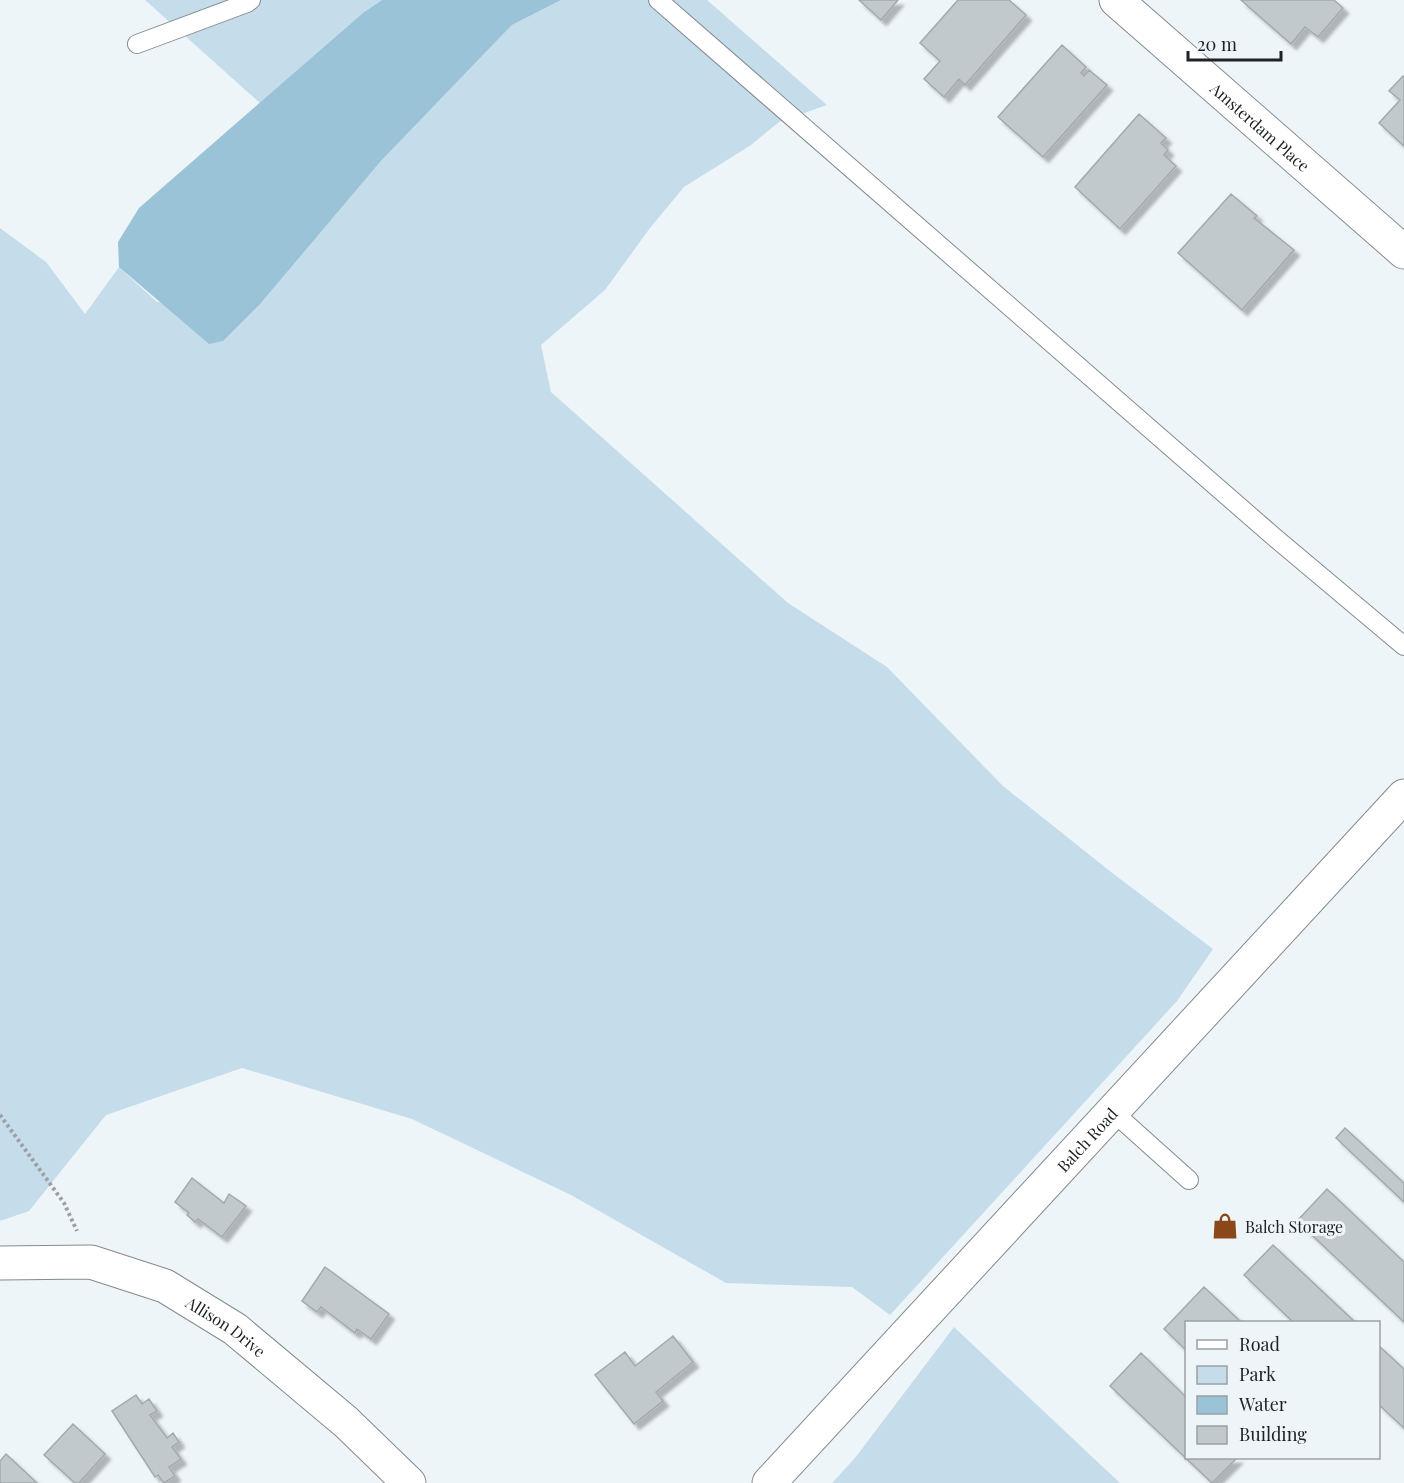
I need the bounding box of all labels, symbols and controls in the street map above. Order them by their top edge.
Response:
scale bar [1188,24,1281,62]
text: 20 m [1197,32,1237,56]
street label: Amsterdam Place [1206,77,1315,176]
street label: Balch Road [1052,1103,1122,1176]
shop icon: Balch Storage [1210,1211,1240,1241]
place label: Balch Storage [1245,1216,1343,1237]
street label: Allison Drive [182,1291,270,1361]
legend [1185,1321,1380,1459]
text: Road [1239,1332,1280,1356]
text: Park [1239,1362,1276,1386]
text: Water [1238,1392,1287,1416]
text: Building [1239,1422,1307,1446]

